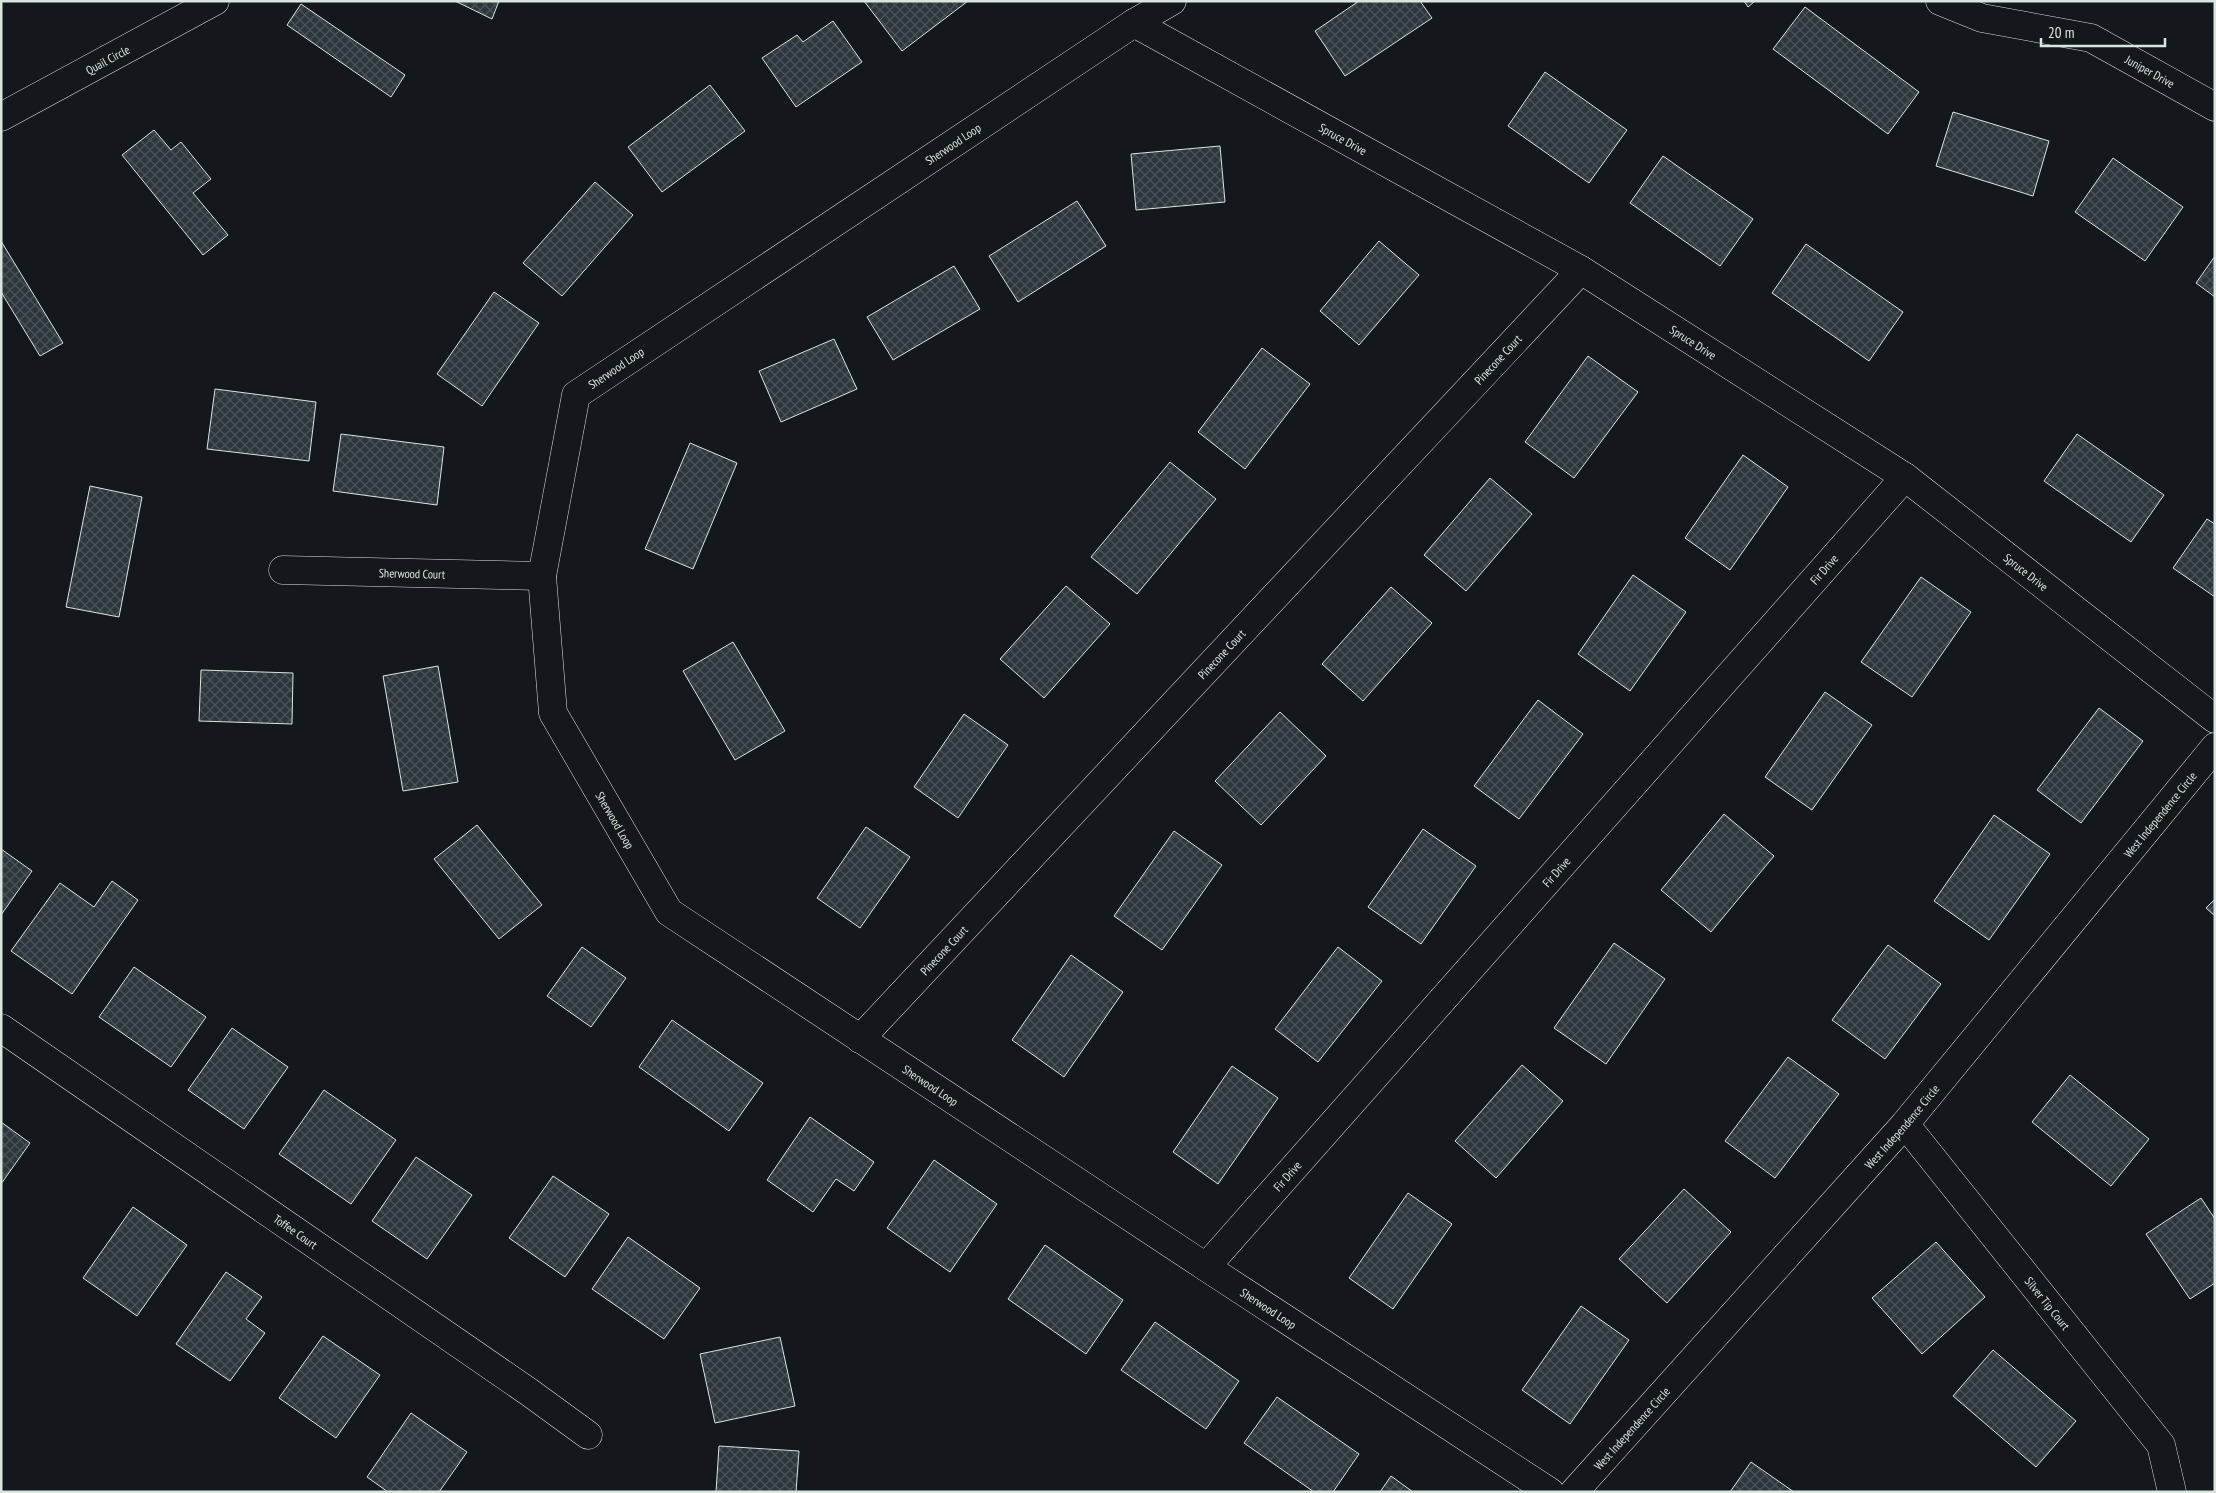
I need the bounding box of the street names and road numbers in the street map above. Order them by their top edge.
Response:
street label: Quail Circle [83,41,132,77]
street label: Juniper Drive [2122,51,2178,91]
street label: Spruce Drive [1317,119,1370,158]
street label: Sherwood Loop [922,120,984,168]
street label: Spruce Drive [1667,321,1719,362]
street label: Pinecone Court [1471,331,1525,387]
street label: Sherwood Loop [585,344,647,392]
street label: Spruce Drive [2001,550,2052,594]
street label: Fir Drive [1806,551,1841,587]
street label: Sherwood Court [379,565,446,581]
street label: Pinecone Court [1194,625,1249,682]
street label: West Independence Circle [2120,768,2199,860]
street label: Sherwood Loop [593,789,638,851]
street label: Fir Drive [1539,853,1573,890]
street label: Pinecone Court [917,921,971,978]
street label: Sherwood Loop [900,1061,961,1109]
street label: West Independence Circle [1861,1081,1942,1172]
street label: Fir Drive [1270,1157,1304,1194]
street label: Toffee Court [271,1211,321,1252]
street label: Silver Tip Court [2022,1273,2074,1333]
street label: Sherwood Loop [1238,1284,1299,1332]
street label: West Independence Circle [1590,1383,1673,1473]

